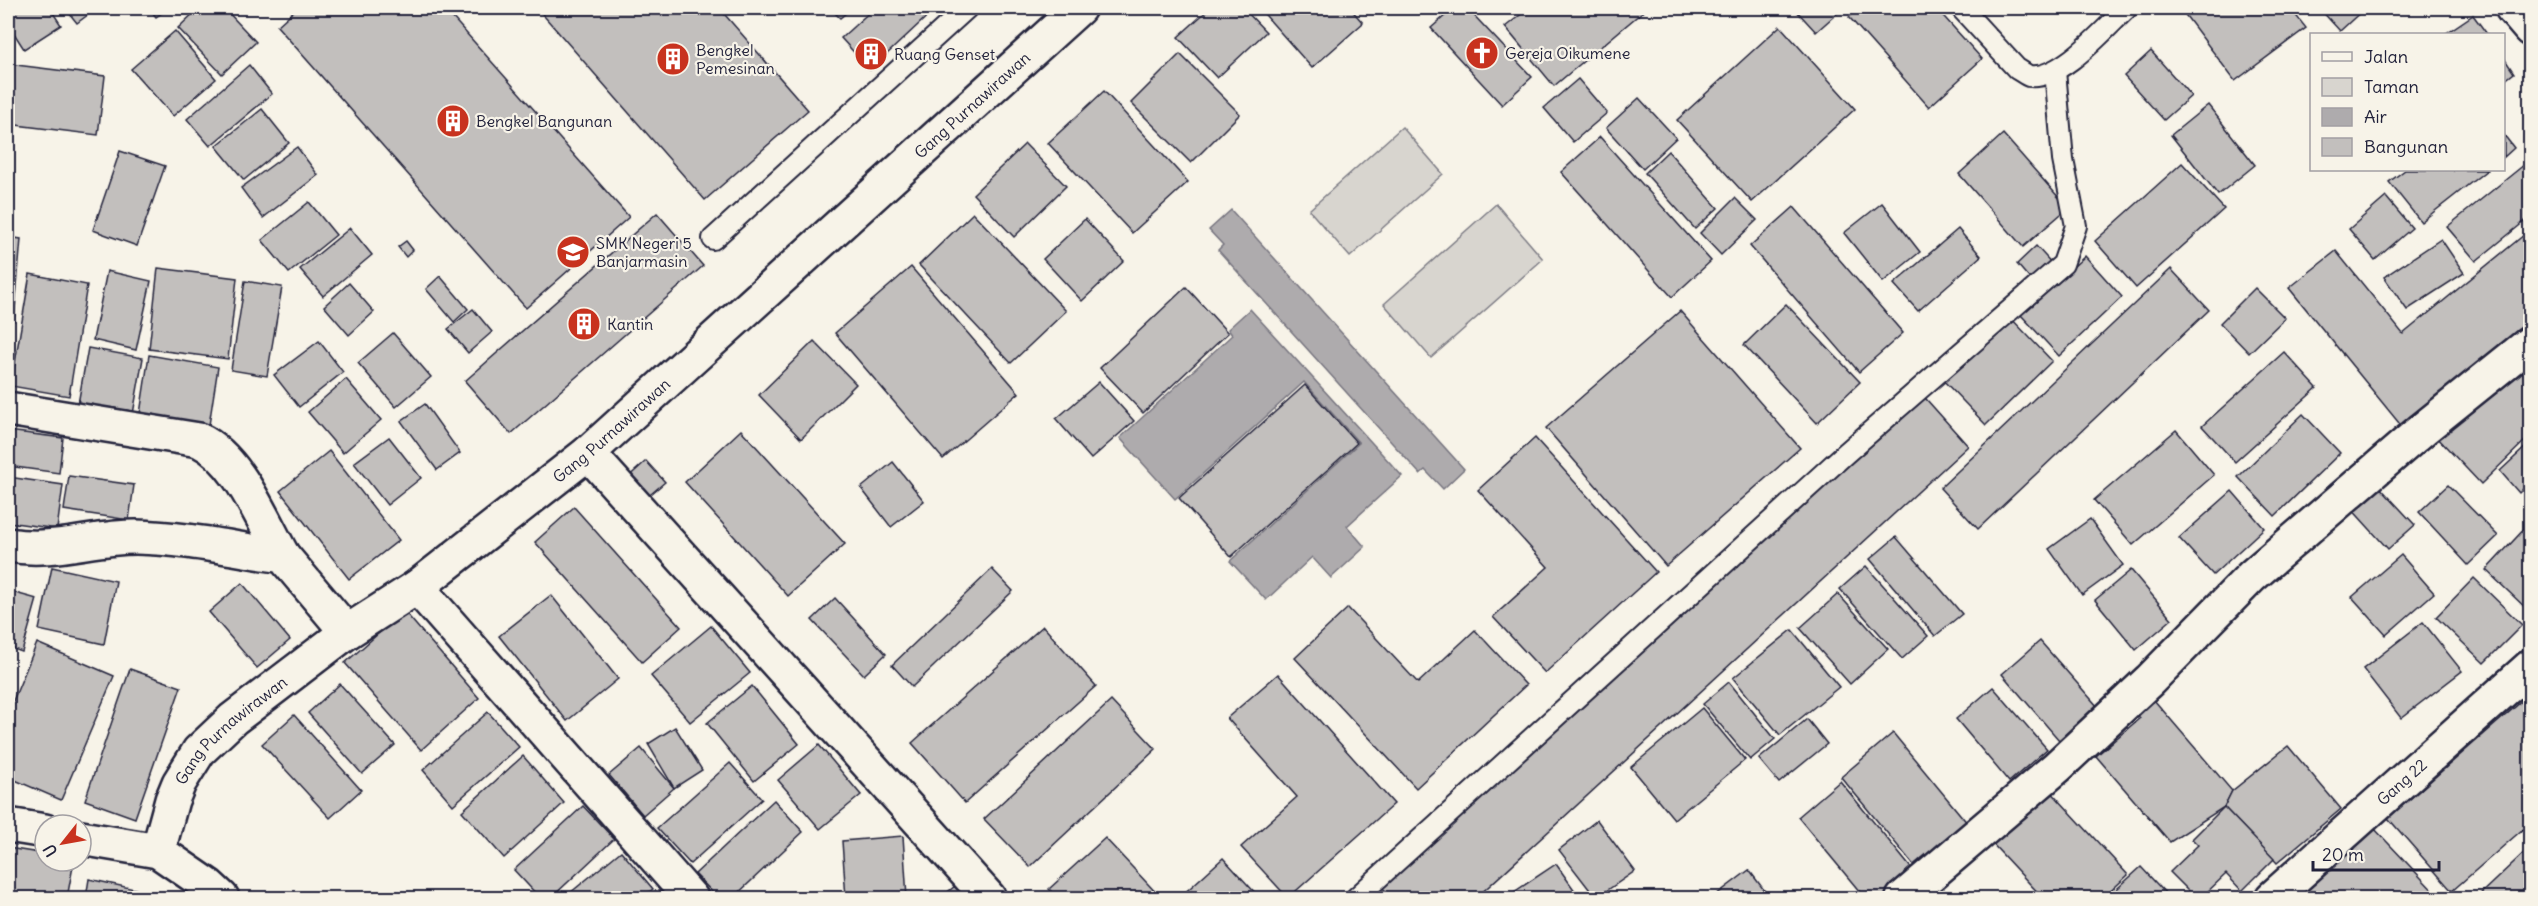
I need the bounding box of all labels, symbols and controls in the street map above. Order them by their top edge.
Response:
legend [2310,33,2505,171]
church icon: Gereja Oikumene [1464,35,1500,71]
building icon: Ruang Genset [853,36,889,72]
place label: Bengkel Pemesinan [696,40,775,78]
building icon: Bengkel Pemesinan [655,41,691,77]
place label: Gereja Oikumene [1505,43,1630,63]
place label: Ruang Genset [894,44,996,64]
text: Jalan [2364,45,2408,68]
street label: Gang Purnawirawan [910,47,1034,162]
text: Taman [2364,75,2419,98]
building icon: Bengkel Bangunan [435,103,471,139]
text: Air [2364,105,2388,128]
place label: Bengkel Bangunan [476,111,612,131]
text: Bangunan [2364,135,2448,158]
place label: SMK Negeri 5 Banjarmasin [596,233,692,271]
school or university icon: SMK Negeri 5 Banjarmasin [555,234,591,270]
building icon: Kantin [566,306,602,342]
place label: Kantin [607,314,653,334]
street label: Gang Purnawirawan [549,374,674,487]
street label: Gang Purnawirawan [171,672,291,788]
street label: Gang 22 [2373,754,2431,809]
north arrow [33,813,93,873]
scale bar [2313,834,2439,872]
text: U [39,841,62,861]
text: 20 m [2322,843,2364,866]

